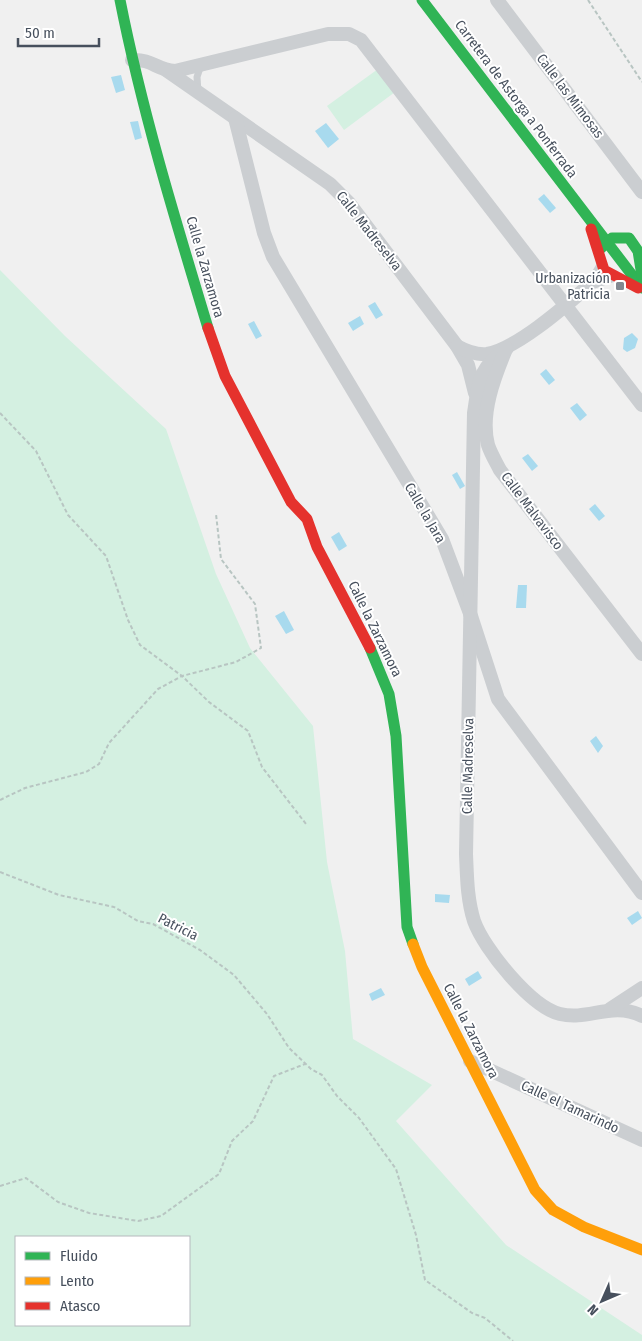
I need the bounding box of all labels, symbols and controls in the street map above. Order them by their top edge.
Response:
scale bar [18,15,99,47]
street label: Carretera de Astorga a Ponferrada [451,17,581,181]
text: 50 m [25,24,55,42]
street label: Calle las Mimosas [533,51,607,142]
street label: Calle Madreselva [333,188,405,274]
street label: Calle la Zarzamora [182,214,228,320]
place label: Urbanización Patricia [535,270,610,303]
marker: Urbanización Patricia [614,280,626,292]
street label: Calle Malvavisco [497,469,567,553]
street label: Calle la Jara [401,480,449,546]
street label: Calle la Zarzamora [344,578,406,680]
street label: Calle Madreselva [459,718,477,814]
street label: Patricia [155,910,201,944]
street label: Calle la Zarzamora [440,981,502,1082]
street label: Calle el Tamarindo [518,1077,622,1137]
legend [15,1236,190,1326]
text: Fluido [60,1247,98,1265]
text: Lento [60,1272,94,1290]
north arrow [577,1276,627,1326]
text: Atasco [60,1297,100,1315]
text: N [584,1301,602,1319]

